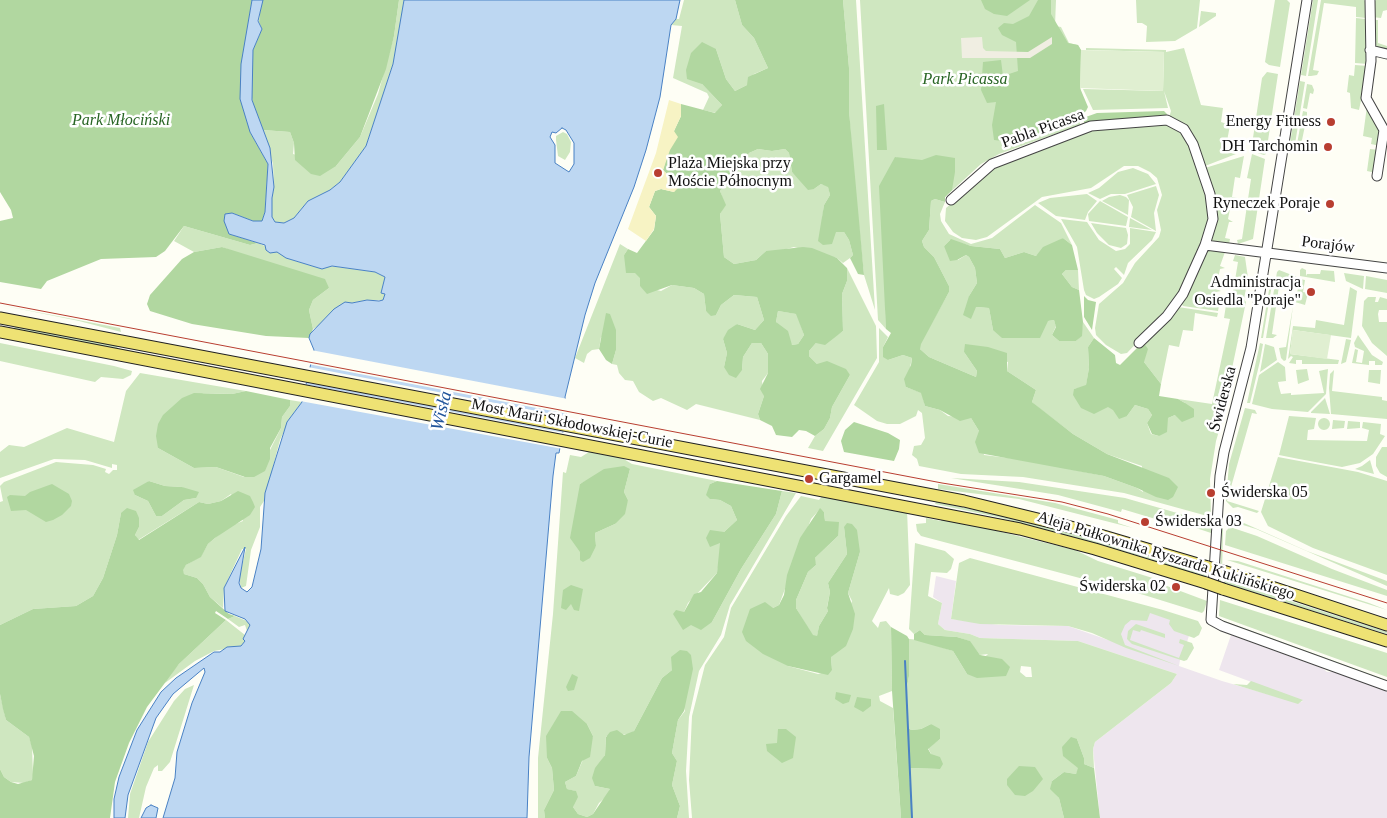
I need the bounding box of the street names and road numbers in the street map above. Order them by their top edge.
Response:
street label: Pabla Picassa [999,105,1087,153]
street label: Porajów [1300,232,1356,258]
street label: Świderska [1205,364,1241,434]
street label: Most Marii Skłodowskiej-Curie [470,395,674,453]
street label: Aleja Pułkownika Ryszarda Kuklińskiego [1035,508,1297,604]

